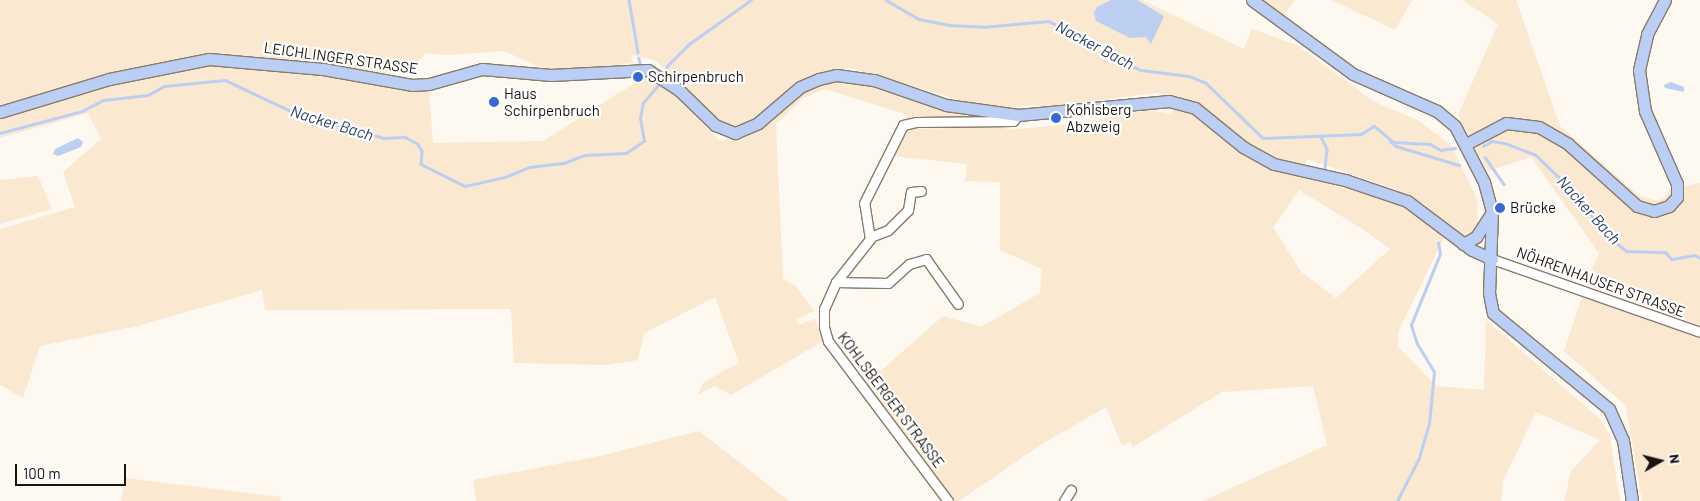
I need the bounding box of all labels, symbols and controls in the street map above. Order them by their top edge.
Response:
water label: Nacker Bach [1053,16,1137,74]
street label: LEICHLINGER STRASSE [263,38,419,78]
place label: Schirpenbruch [648,68,744,86]
marker: Schirpenbruch [632,71,644,83]
place label: Haus Schirpenbruch [504,84,600,119]
marker: Haus Schirpenbruch [488,96,500,108]
place label: Kohlsberg Abzweig [1066,100,1131,135]
water label: Nacker Bach [288,101,376,145]
marker: Kohlsberg Abzweig [1050,112,1062,124]
water label: Nacker Bach [1553,172,1625,248]
place label: Brücke [1510,199,1556,217]
marker: Brücke [1494,202,1506,214]
street label: NÖHRENHAUSER STRASSE [1514,243,1688,321]
street label: KOHLSBERGER STRASSE [834,329,948,471]
north arrow [1635,436,1685,486]
text: N [1666,453,1684,465]
scale bar [18,454,129,486]
text: 100 m [23,464,61,482]

